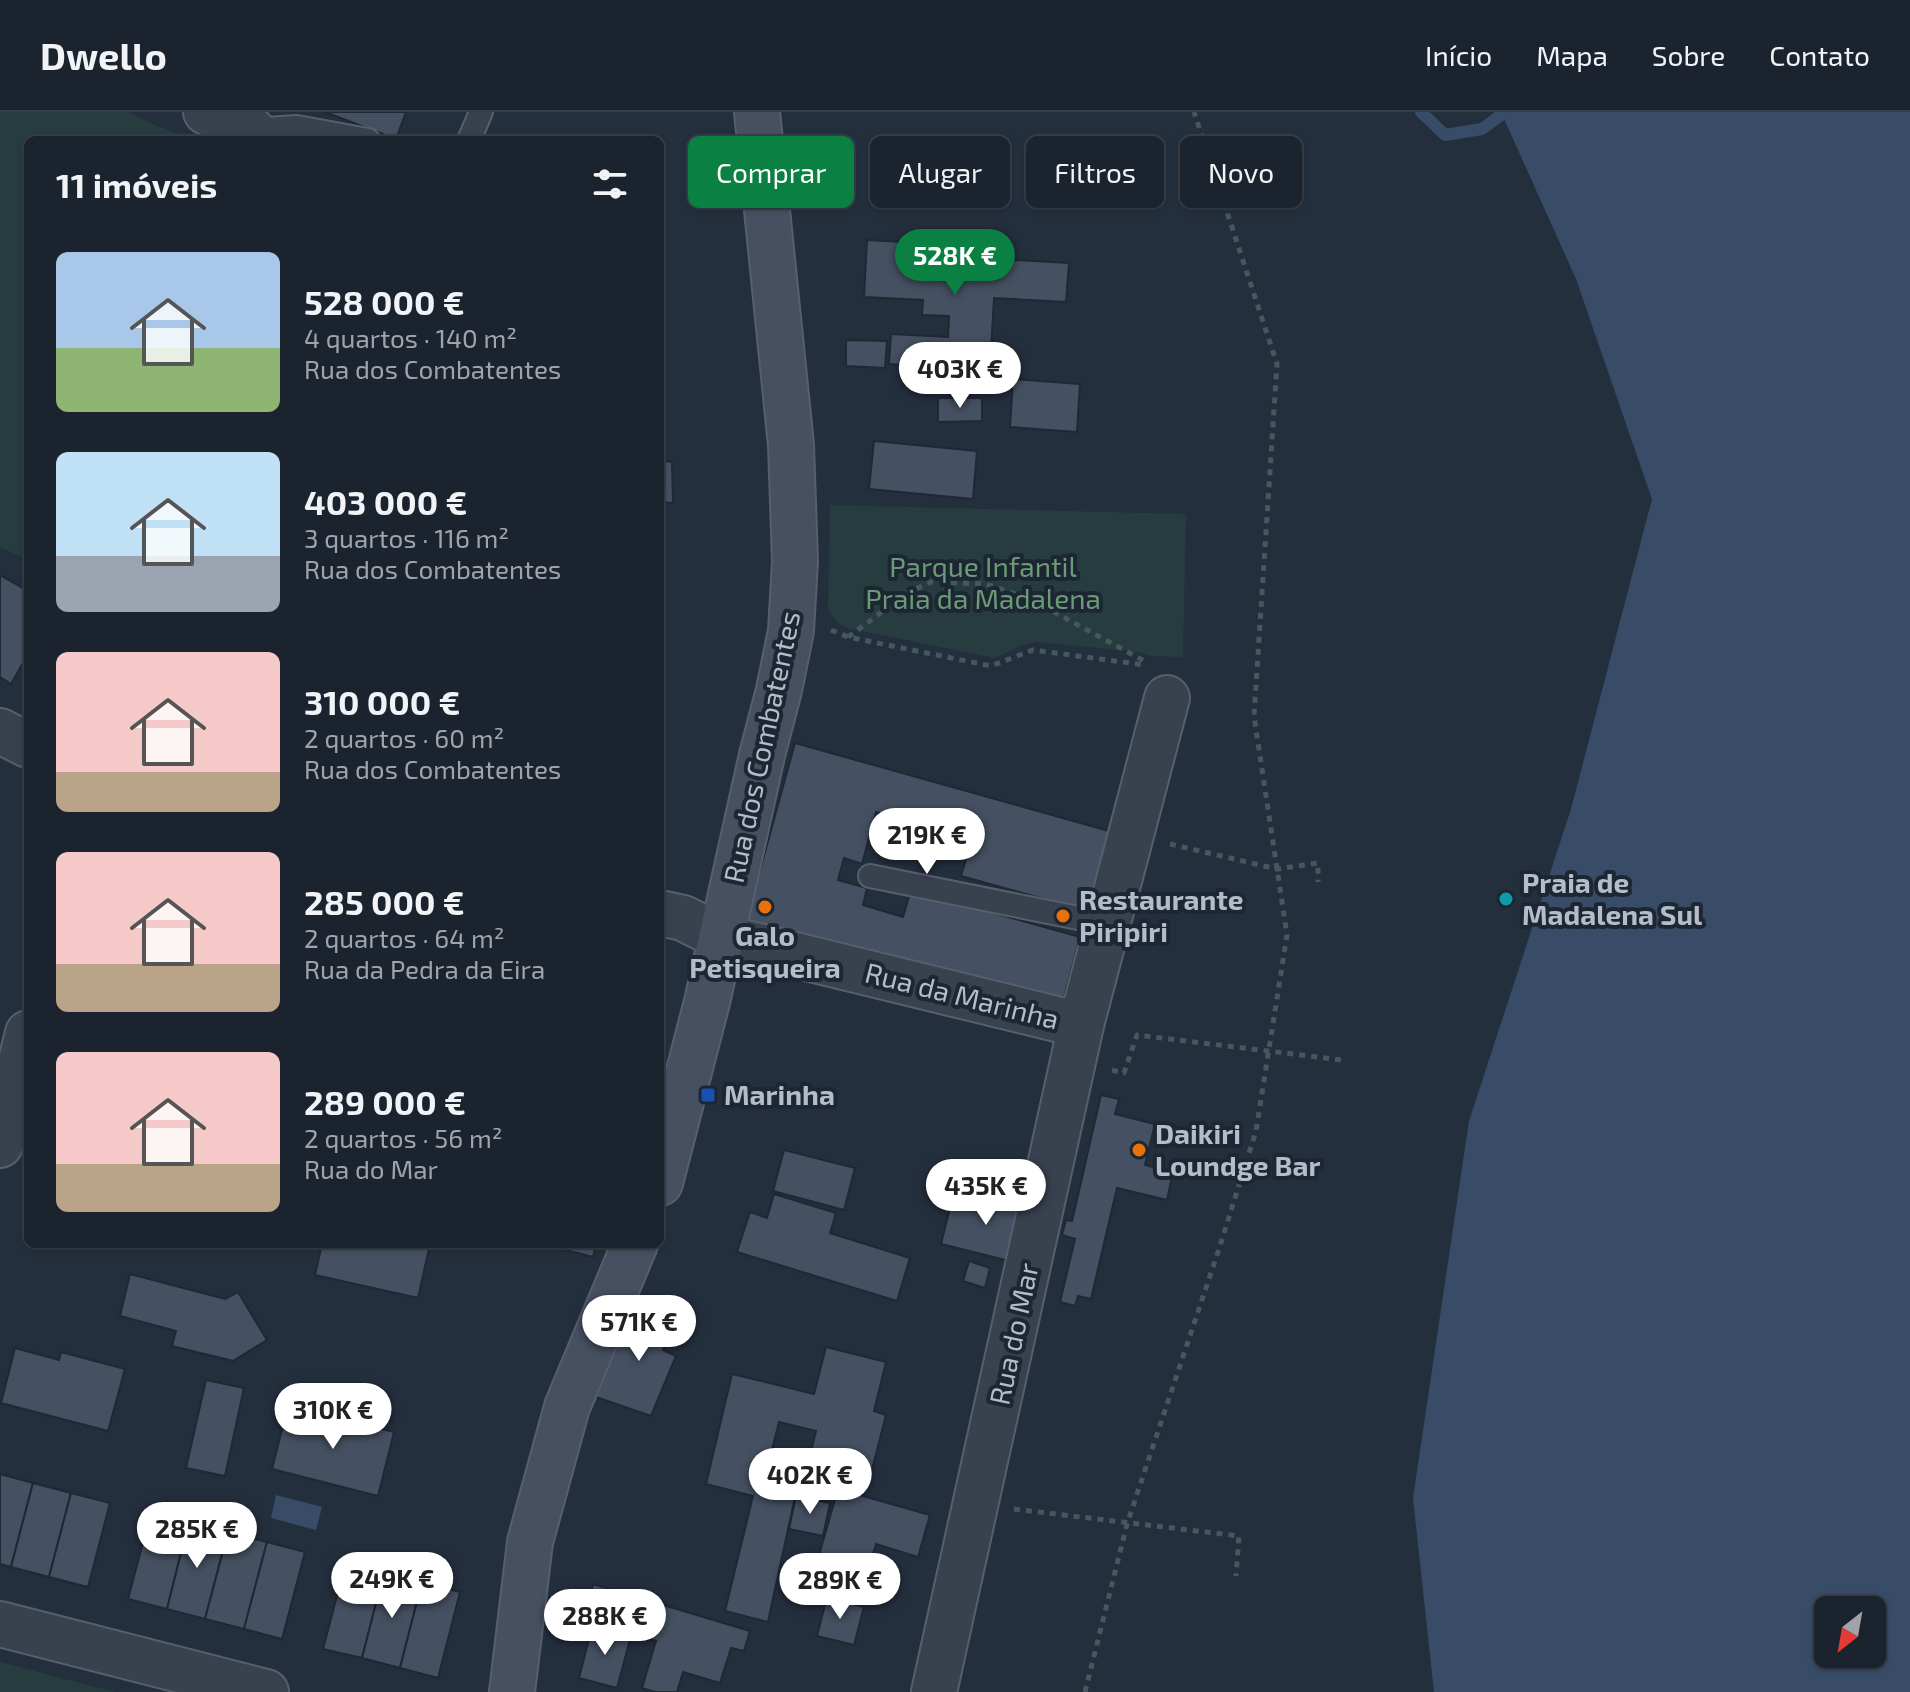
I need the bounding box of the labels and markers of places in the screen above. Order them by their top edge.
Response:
pin: 528K € [890,229,1020,297]
pin: 403K € [895,342,1025,410]
pin: 219K € [862,808,992,876]
place label: Praia de Madalena Sul [1522,865,1703,931]
place label: Restaurante Piripiri [1079,882,1244,948]
marker: Praia de Madalena Sul [1497,890,1515,908]
marker: Galo Petisqueira [756,898,774,916]
marker: Restaurante Piripiri [1054,907,1072,925]
place label: Galo Petisqueira [689,918,841,984]
place label: Marinha [724,1077,835,1111]
marker: Marinha [699,1086,717,1104]
place label: Daikiri Loundge Bar [1155,1116,1320,1182]
marker: Daikiri Loundge Bar [1130,1141,1148,1159]
pin: 435K € [921,1159,1051,1227]
pin: 571K € [574,1295,704,1363]
pin: 310K € [268,1383,398,1451]
pin: 402K € [745,1448,875,1516]
pin: 285K € [132,1502,262,1570]
pin: 249K € [327,1552,457,1620]
pin: 289K € [775,1553,905,1621]
pin: 288K € [540,1589,670,1657]

